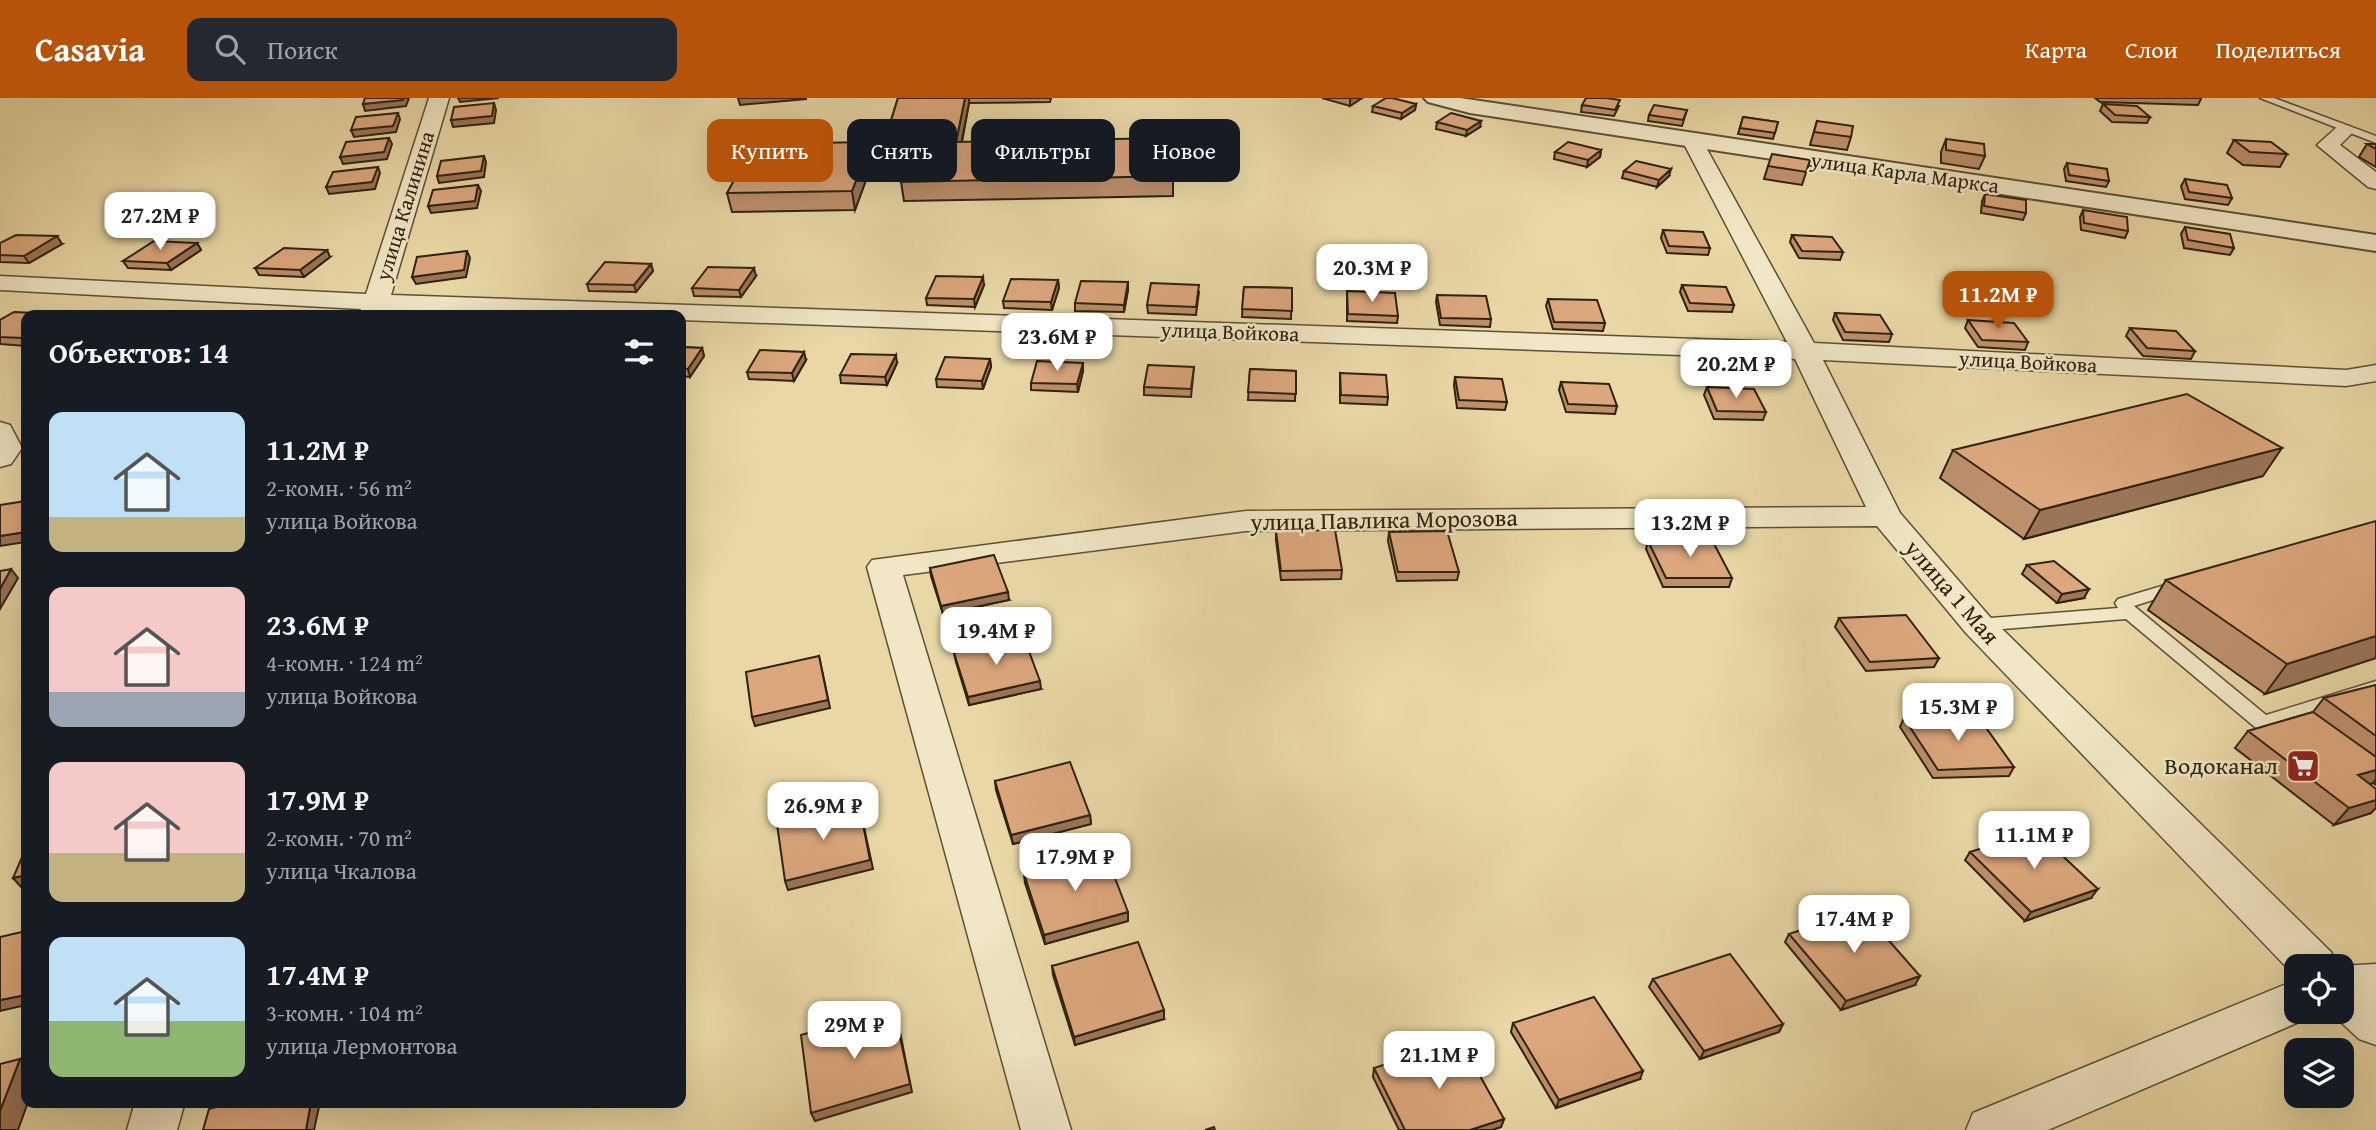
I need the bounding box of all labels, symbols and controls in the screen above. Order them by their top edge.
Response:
search box [187,18,677,81]
text: Casavia [35,25,145,73]
icon: search [211,30,249,68]
text: Поиск [267,30,338,69]
text: Карта [2025,32,2087,67]
text: Слои [2125,32,2178,67]
text: Поделиться [2216,32,2341,67]
chip: Купить [707,119,833,182]
chip: Снять [847,119,957,182]
chip: Фильтры [971,119,1115,182]
chip: Новое [1129,119,1240,182]
street label: улица Калинина [367,127,442,286]
street label: улица Карла Маркса [1808,144,2001,201]
pin: 27.2M ₽ [95,192,225,252]
text: 27.2M ₽ [120,198,200,231]
pin: 20.3M ₽ [1307,244,1437,304]
text: 20.3M ₽ [1332,250,1412,283]
pin: 11.2M ₽ [1933,272,2063,331]
text: 11.2M ₽ [1958,277,2038,310]
pin: 23.6M ₽ [992,314,1122,373]
street label: улица Войкова [1159,314,1300,349]
text: 23.6M ₽ [1017,319,1097,352]
text: Объектов: 14 [49,330,229,374]
icon: filters [620,333,658,371]
pin: 20.2M ₽ [1671,341,1801,400]
street label: улица Войкова [1957,342,2098,381]
text: 20.2M ₽ [1696,346,1776,379]
text: 11.2M ₽ [266,427,369,471]
icon: home [105,440,189,524]
text: 2-комн. · 56 m² [266,471,412,504]
street label: улица Павлика Морозова [1249,500,1519,539]
pin: 13.2M ₽ [1625,500,1755,559]
text: улица Войкова [266,504,418,537]
text: 13.2M ₽ [1650,505,1730,538]
street label: улица 1 Мая [1896,531,2008,652]
text: 23.6M ₽ [266,602,369,646]
pin: 19.4M ₽ [931,608,1061,667]
text: 19.4M ₽ [956,613,1036,646]
icon: home [105,615,189,699]
text: 4-комн. · 124 m² [266,646,423,679]
text: улица Войкова [266,679,418,712]
pin: 15.3M ₽ [1893,684,2023,743]
text: 15.3M ₽ [1918,689,1998,722]
supermarket icon: Водоканал [2284,747,2322,785]
place label: Водоканал [2164,748,2278,783]
text: 17.9M ₽ [266,777,369,821]
pin: 26.9M ₽ [758,782,888,842]
text: 26.9M ₽ [783,788,863,821]
icon: home [105,790,189,874]
pin: 11.1M ₽ [1969,812,2099,871]
text: 11.1M ₽ [1994,817,2074,850]
text: 2-комн. · 70 m² [266,821,412,854]
pin: 17.9M ₽ [1010,834,1140,893]
text: 17.9M ₽ [1035,839,1115,872]
text: улица Чкалова [266,854,417,887]
pin: 17.4M ₽ [1789,896,1919,955]
text: 17.4M ₽ [1814,901,1894,934]
text: 17.4M ₽ [266,952,369,996]
map controls [2284,954,2354,1108]
button: locate [2284,954,2354,1024]
icon: home [105,965,189,1049]
text: 3-комн. · 104 m² [266,996,423,1029]
pin: 29M ₽ [805,1002,903,1061]
text: 29M ₽ [824,1007,884,1040]
text: улица Лермонтова [266,1029,457,1062]
pin: 21.1M ₽ [1374,1032,1504,1091]
text: 21.1M ₽ [1399,1037,1479,1070]
button: layers [2284,1038,2354,1108]

